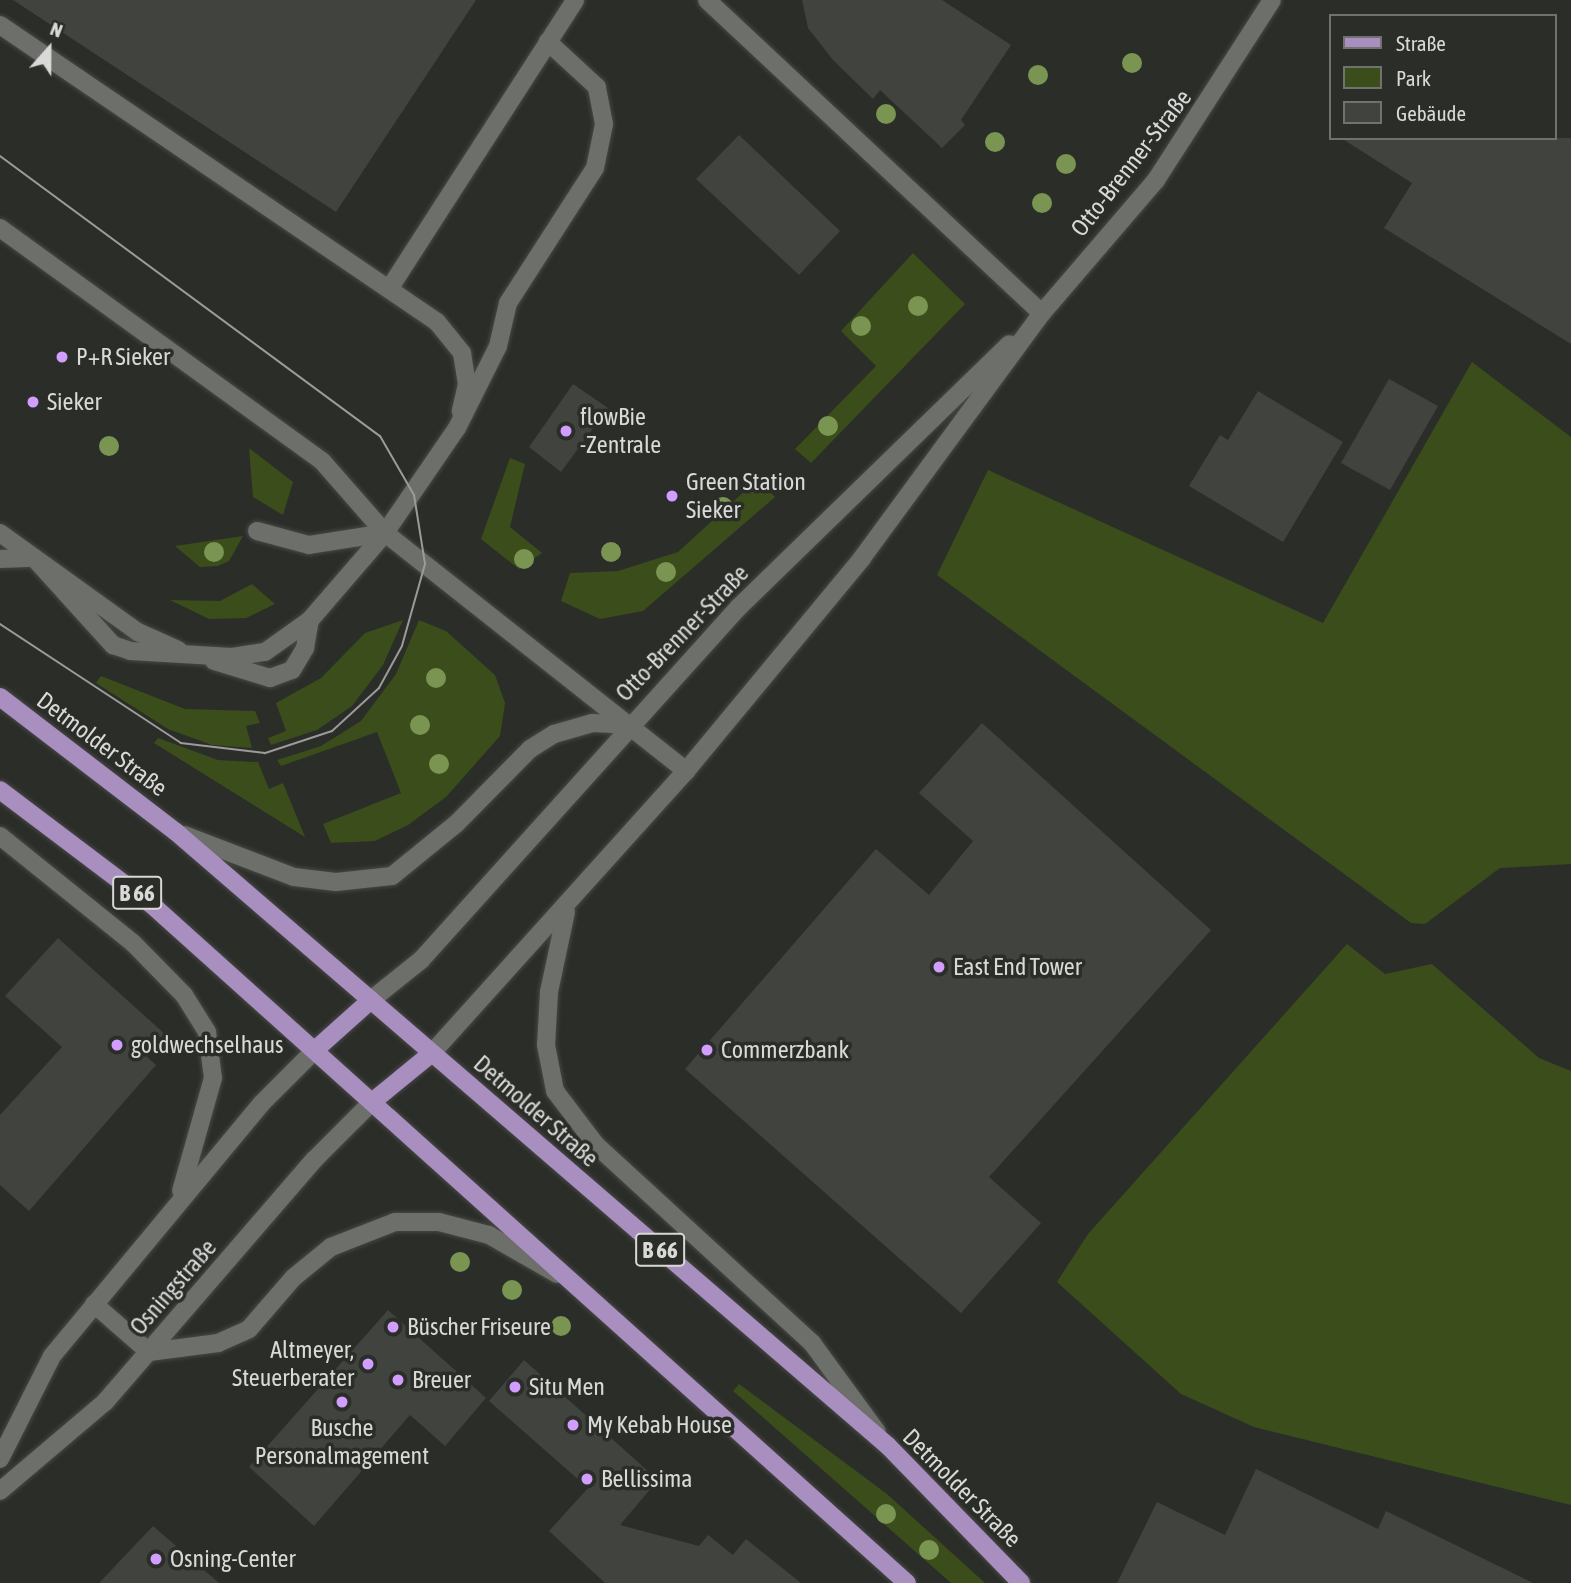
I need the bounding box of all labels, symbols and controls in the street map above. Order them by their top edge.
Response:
north arrow [14,14,84,84]
legend [1330,14,1557,140]
text: N [47,17,66,42]
text: Straße [1396,31,1446,55]
text: Park [1396,66,1431,90]
street label: Otto-Brenner-Straße [1065,84,1197,242]
text: Gebäude [1396,101,1466,125]
place label: P+R Sieker [76,343,170,371]
marker: P+R Sieker [54,349,70,365]
place label: Sieker [47,388,102,416]
marker: Sieker [25,394,41,410]
place label: flowBie -Zentrale [580,403,661,459]
marker: flowBie -Zentrale [558,423,574,439]
place label: Green Station Sieker [686,468,806,524]
marker: Green Station Sieker [664,488,680,504]
street label: Otto-Brenner-Straße [610,559,754,707]
street label: Detmolder Straße [31,686,173,802]
road number: B 66 [111,874,163,912]
place label: East End Tower [953,953,1082,981]
marker: East End Tower [931,959,947,975]
place label: goldwechselhaus [131,1031,284,1059]
place label: Commerzbank [721,1036,849,1064]
marker: goldwechselhaus [109,1037,125,1053]
marker: Commerzbank [699,1042,715,1058]
street label: Detmolder Straße [468,1049,604,1173]
road number: B 66 [634,1231,686,1270]
street label: Osningstraße [124,1233,222,1341]
place label: Büscher Friseure [407,1313,551,1341]
marker: Büscher Friseure [385,1319,401,1335]
place label: Altmeyer, Steuerberater [232,1336,354,1392]
marker: Altmeyer, Steuerberater [360,1356,376,1372]
place label: Breuer [412,1366,471,1394]
marker: Breuer [390,1372,406,1388]
place label: Situ Men [529,1373,605,1401]
marker: Situ Men [507,1379,523,1395]
marker: Busche Personalmagement [334,1394,350,1410]
place label: My Kebab House [587,1411,732,1439]
place label: Busche Personalmagement [255,1414,429,1470]
marker: My Kebab House [565,1417,581,1433]
street label: Detmolder Straße [897,1423,1027,1553]
place label: Bellissima [601,1465,692,1493]
marker: Bellissima [579,1471,595,1487]
place label: Osning-Center [170,1545,296,1573]
marker: Osning-Center [148,1551,164,1567]

